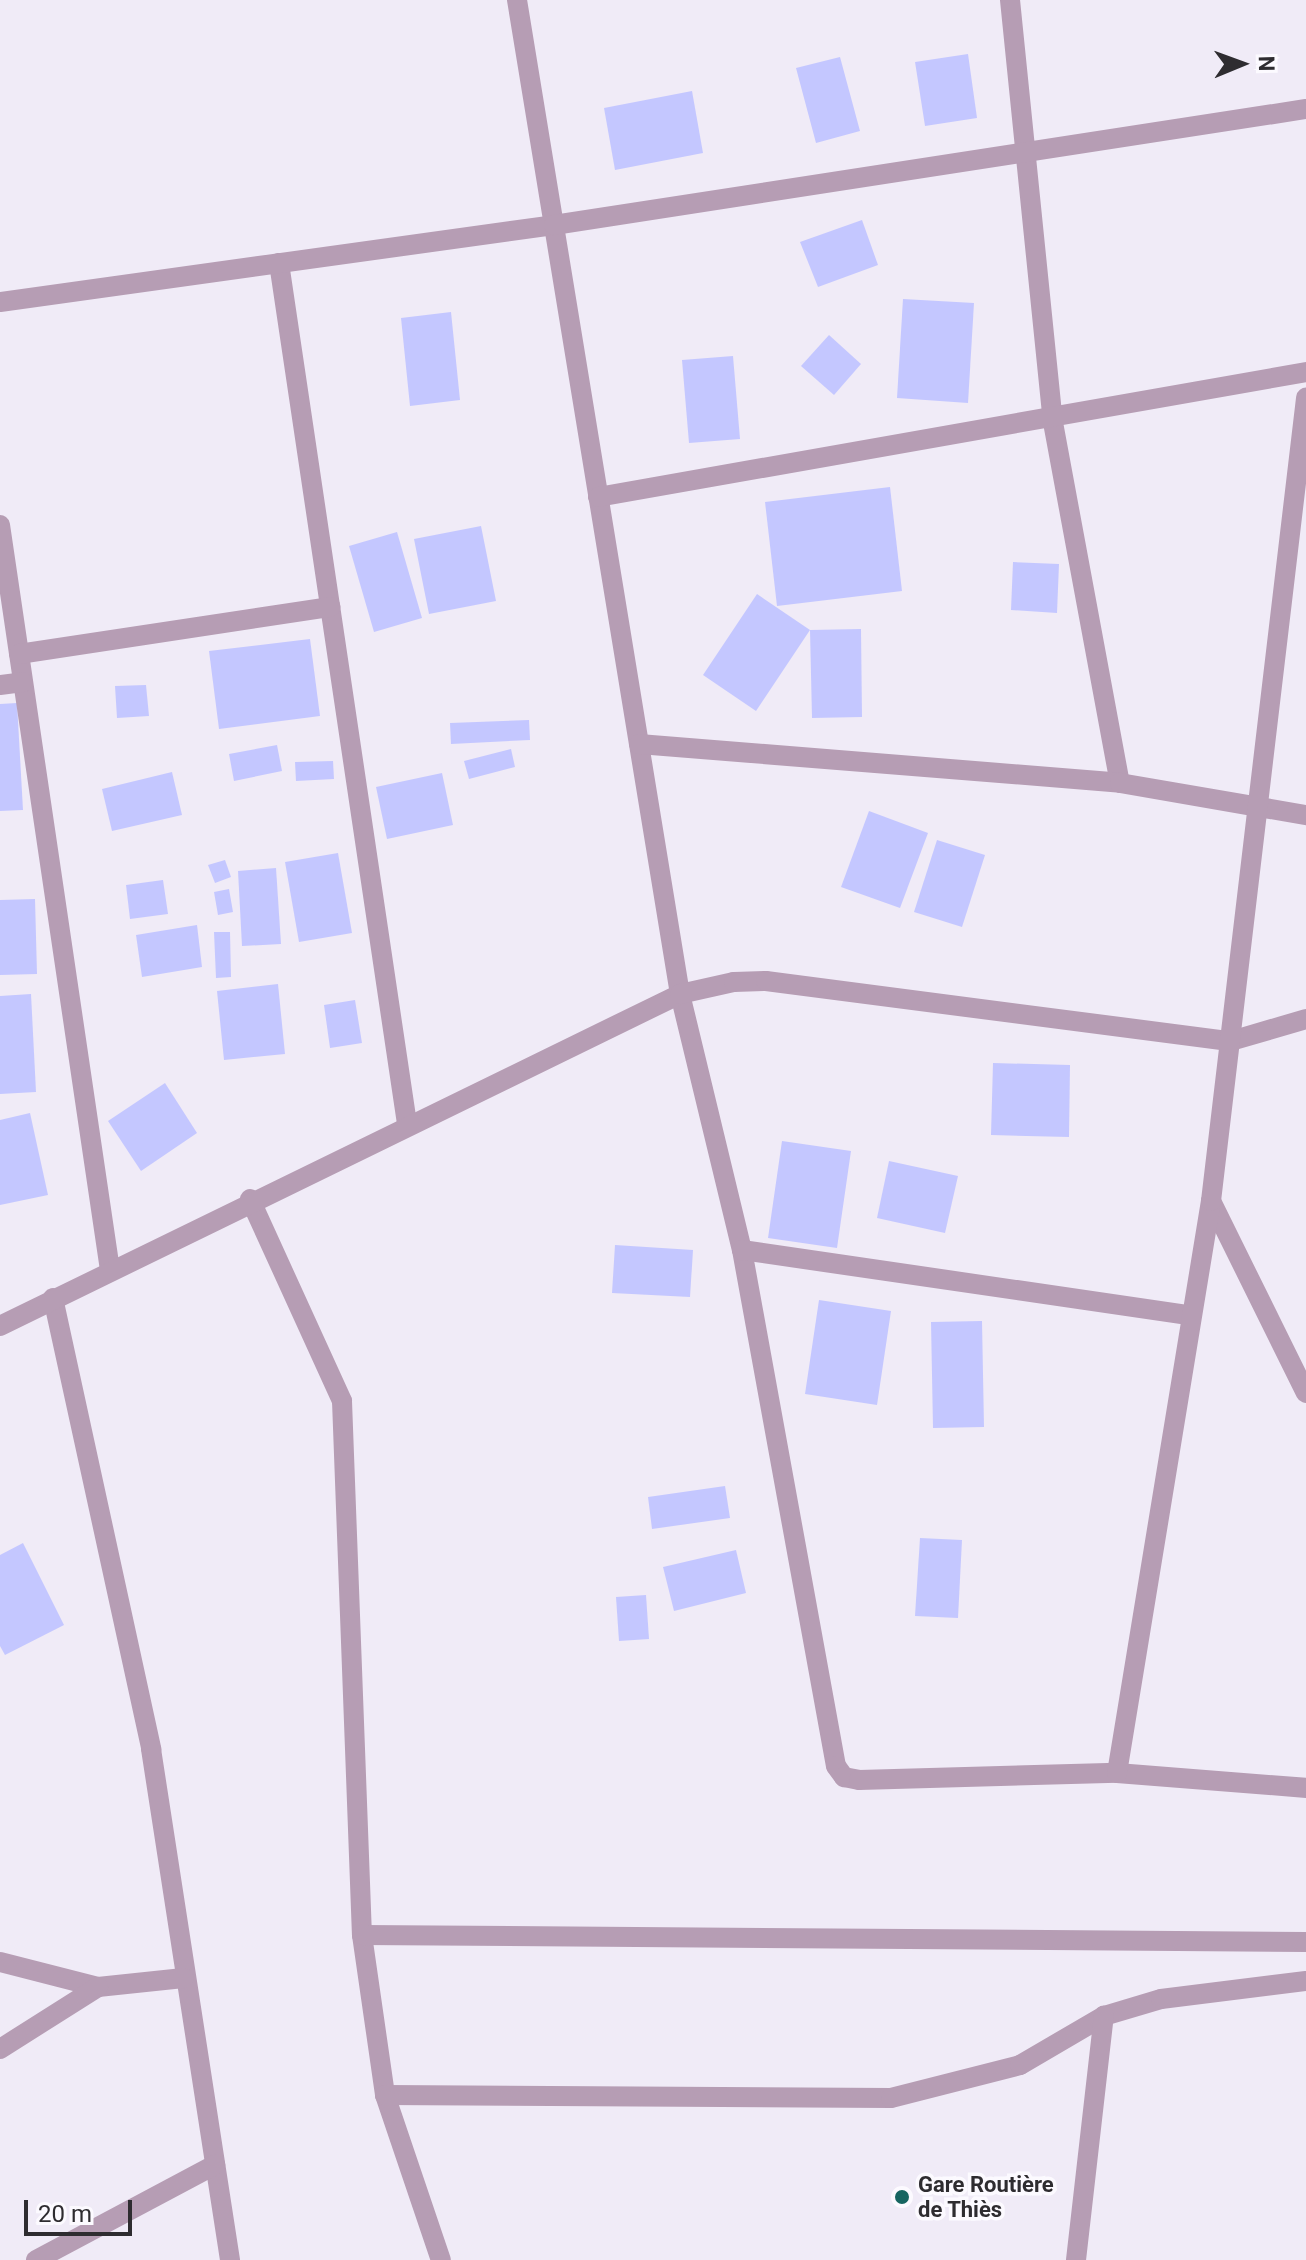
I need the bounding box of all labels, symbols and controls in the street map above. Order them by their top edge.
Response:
north arrow [1202,24,1282,104]
text: N [1254,56,1279,72]
place label: Gare Routière de Thiès [918,2171,1054,2222]
scale bar [28,2184,136,2234]
marker: Gare Routière de Thiès [893,2188,911,2206]
text: 20 m [38,2200,92,2228]

